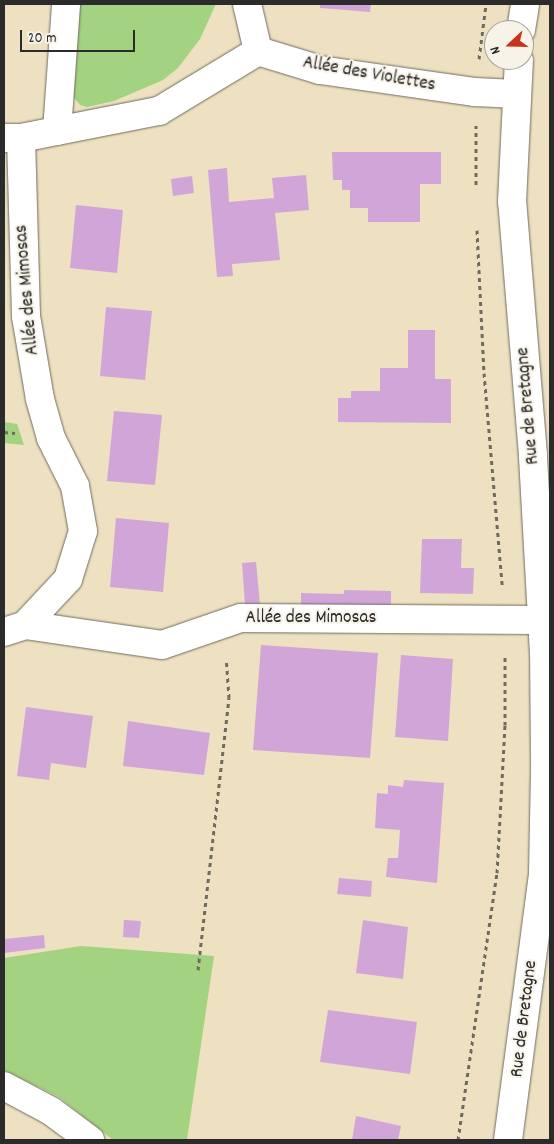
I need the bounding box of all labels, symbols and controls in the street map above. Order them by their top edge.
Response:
scale bar [22,20,138,52]
north arrow [484,20,534,70]
text: 20 m [28,28,56,50]
text: N [485,43,507,57]
street label: Allée des Violettes [301,52,437,98]
street label: Allée des Mimosas [11,224,45,356]
street label: Rue de Bretagne [513,346,545,466]
street label: Allée des Mimosas [246,608,376,630]
street label: Rue de Bretagne [507,959,543,1079]

